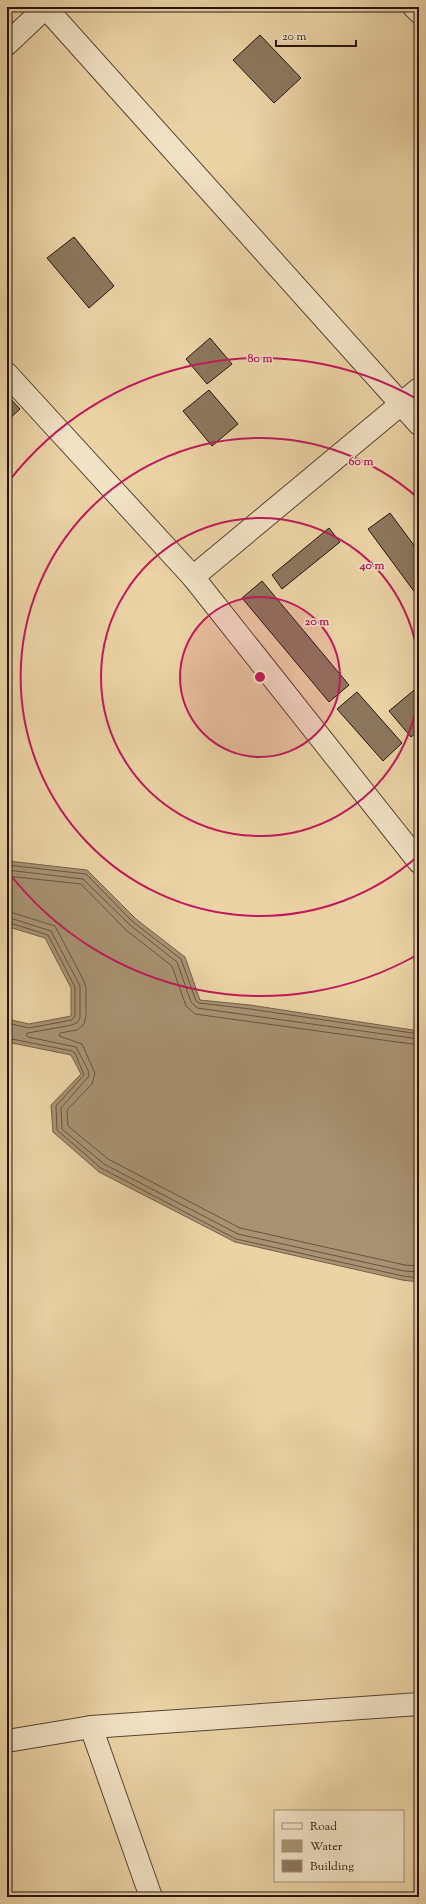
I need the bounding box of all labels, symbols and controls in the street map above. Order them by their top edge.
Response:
scale bar [276,22,356,48]
text: 20 m [282,28,307,46]
text: 80 m [248,350,272,368]
text: 60 m [349,453,373,471]
text: 40 m [359,557,384,575]
text: 20 m [305,613,329,631]
centre of rings [253,670,267,684]
legend [274,1810,404,1882]
text: Road [310,1818,337,1836]
text: Water [310,1838,343,1856]
text: Building [310,1858,354,1876]

